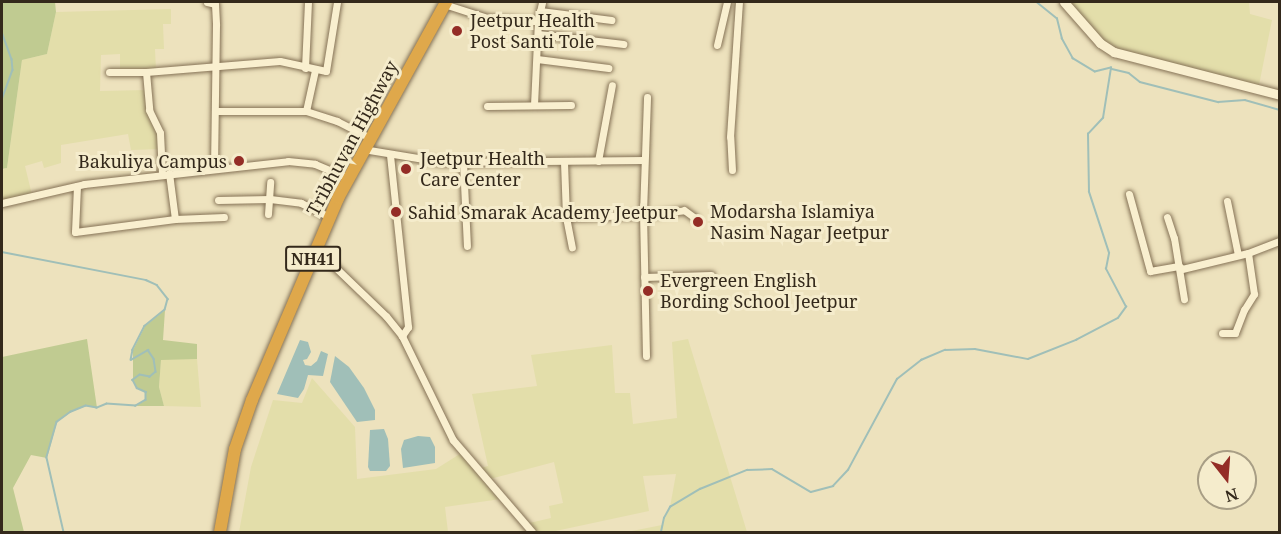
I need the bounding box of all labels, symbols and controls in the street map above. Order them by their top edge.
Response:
place label: Jeetpur Health Post Santi Tole [470,10,595,52]
marker: Jeetpur Health Post Santi Tole [448,22,466,40]
street label: Tribhuvan Highway [302,57,402,219]
place label: Jeetpur Health Care Center [420,148,545,190]
place label: Bakuliya Campus [78,150,227,172]
marker: Bakuliya Campus [232,154,246,168]
marker: Jeetpur Health Care Center [397,160,415,178]
place label: Sahid Smarak Academy Jeetpur [408,201,678,223]
place label: Modarsha Islamiya Nasim Nagar Jeetpur [710,201,889,244]
marker: Sahid Smarak Academy Jeetpur [389,205,403,219]
marker: Modarsha Islamiya Nasim Nagar Jeetpur [691,215,705,229]
road number: NH41 [284,246,342,272]
place label: Evergreen English Bording School Jeetpur [660,270,858,312]
marker: Evergreen English Bording School Jeetpur [641,284,655,298]
north arrow [1197,450,1257,510]
text: N [1222,483,1241,508]

